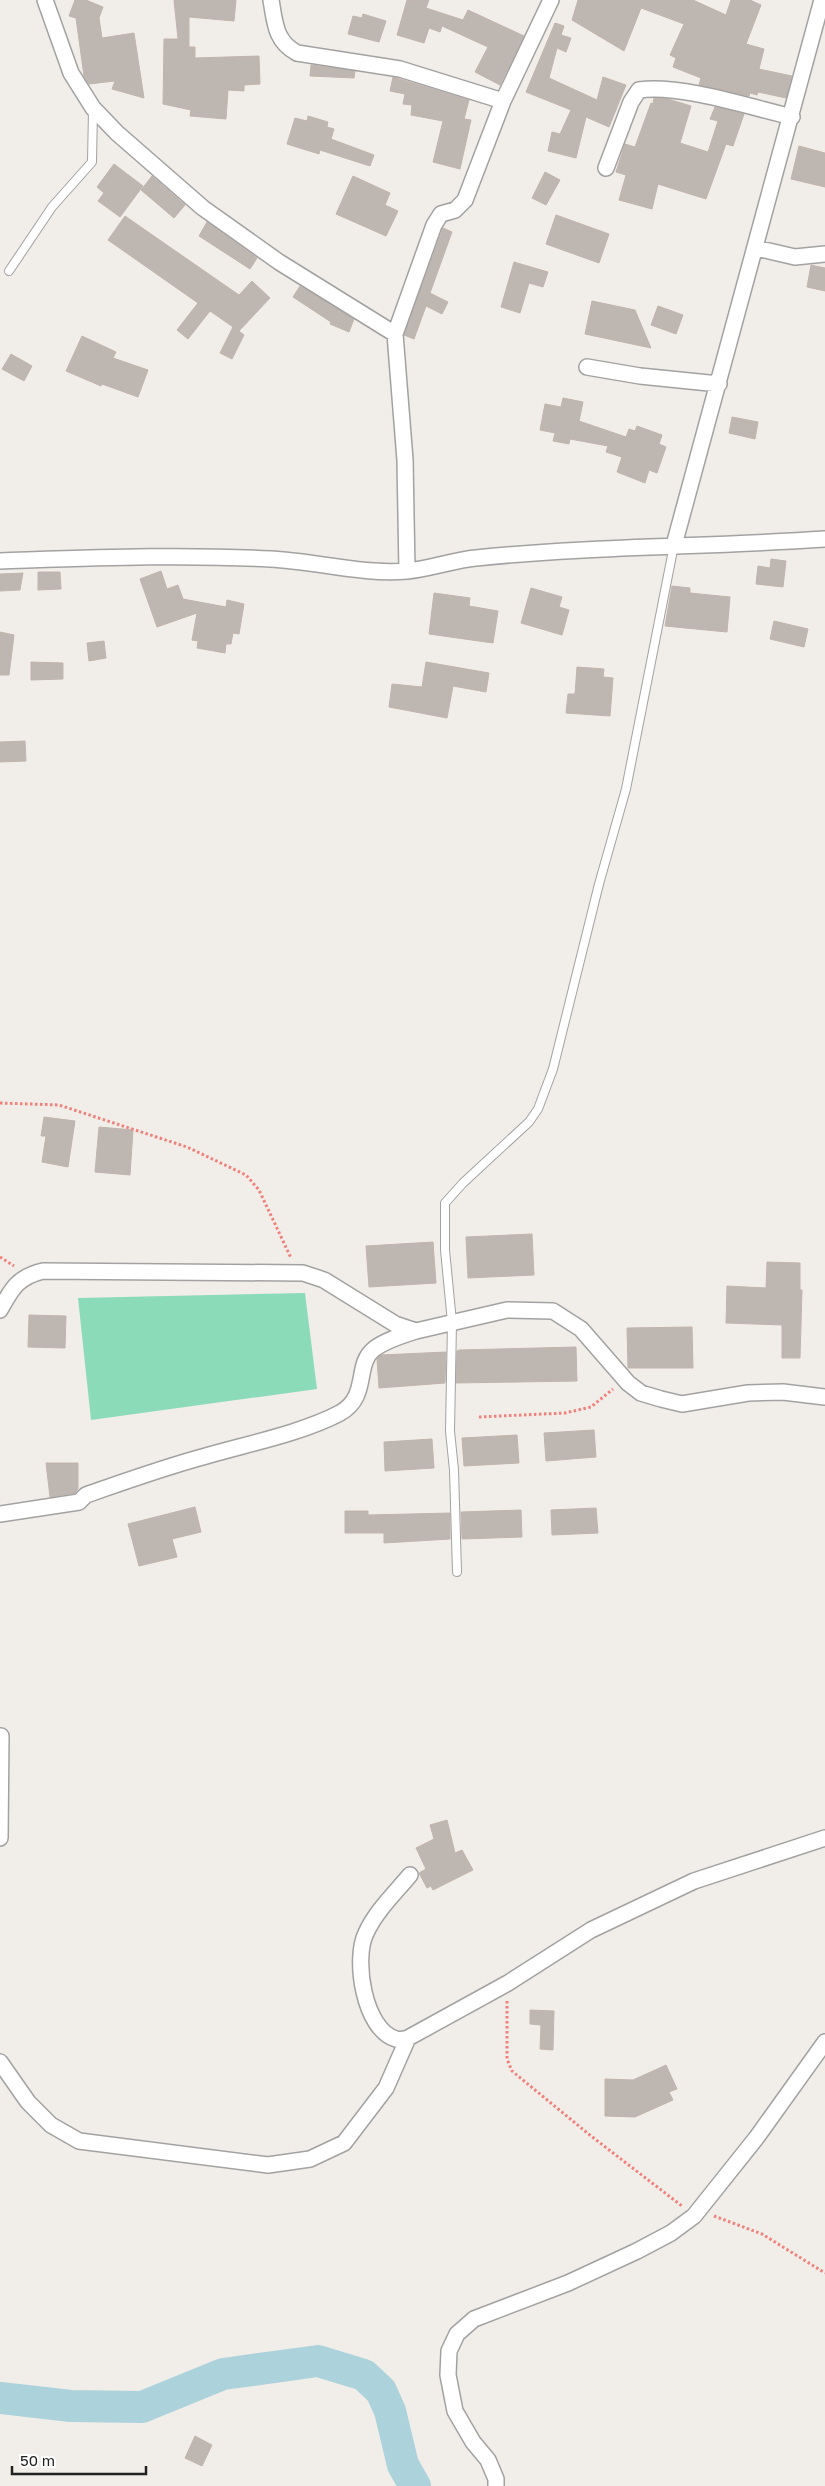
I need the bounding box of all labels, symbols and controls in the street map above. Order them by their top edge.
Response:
scale bar [12,2444,146,2476]
text: 50 m [20,2451,55,2469]

